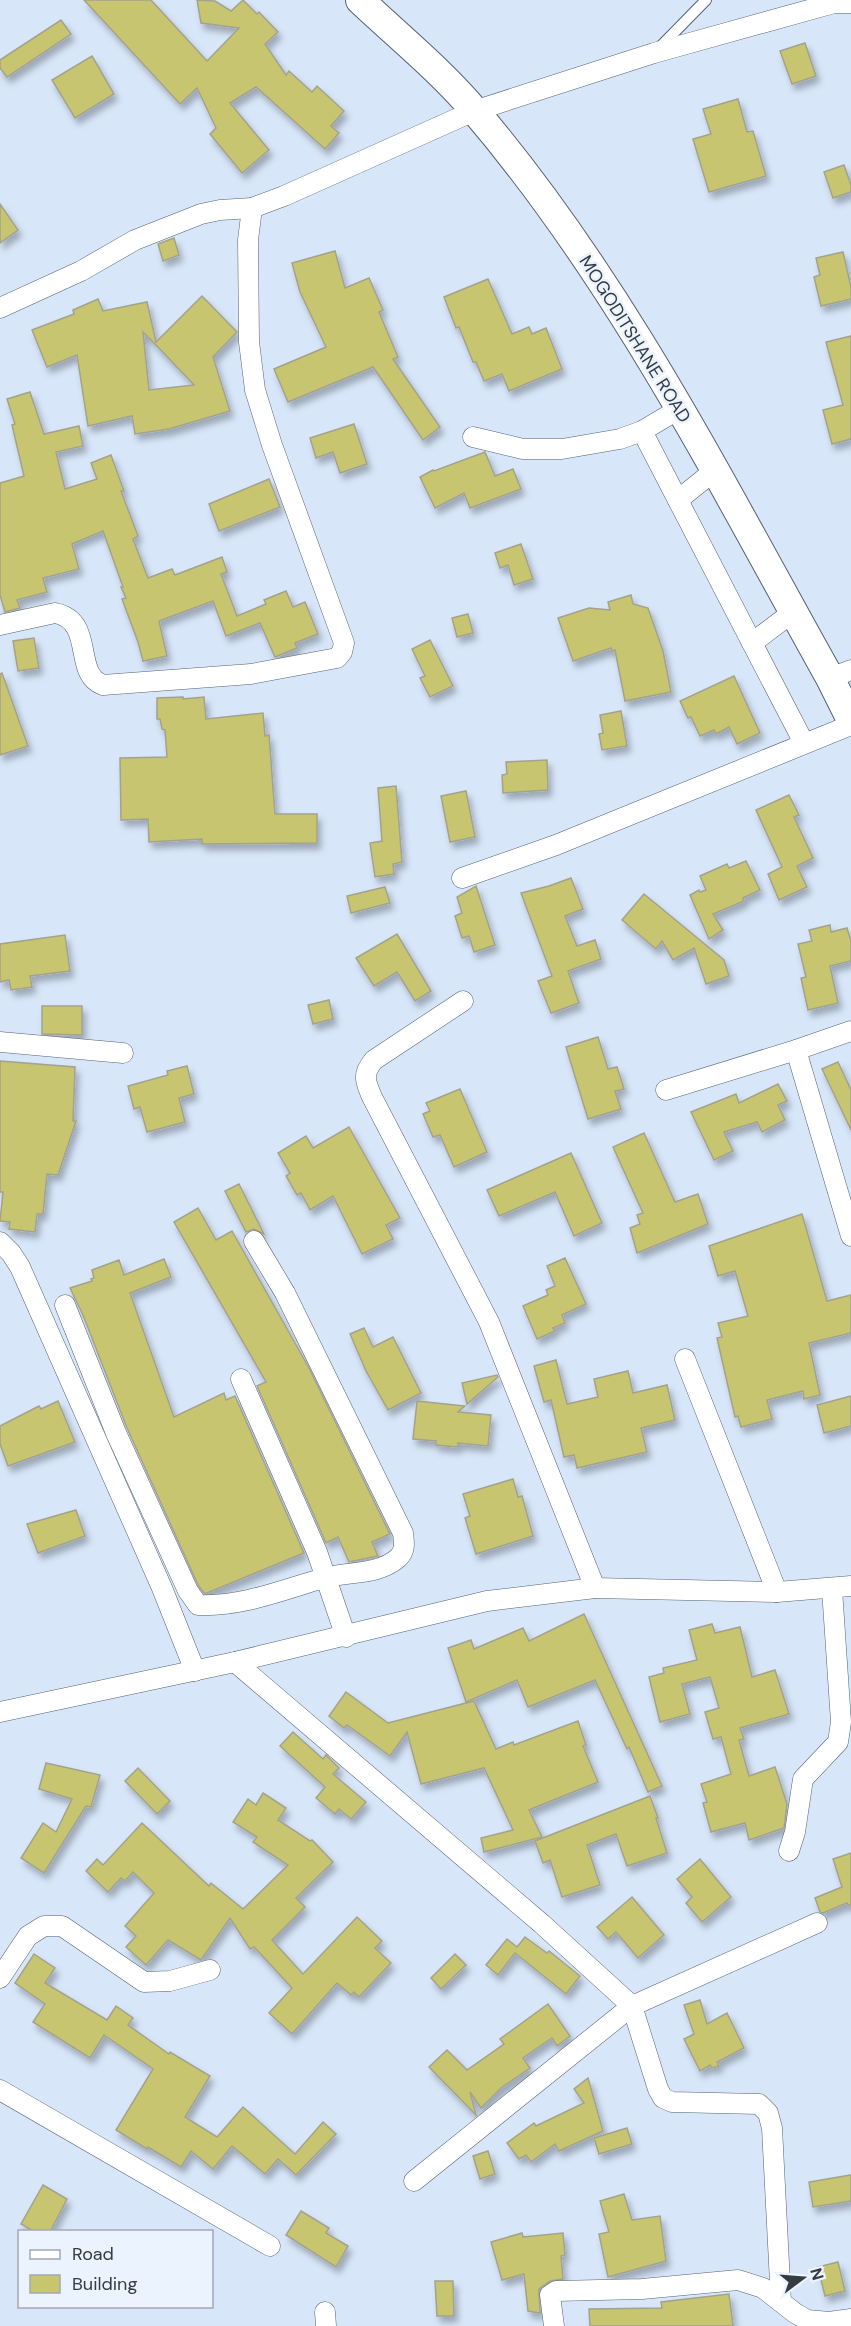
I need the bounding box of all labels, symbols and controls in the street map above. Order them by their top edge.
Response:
street label: MOGODITSHANE ROAD [574,251,696,427]
legend [18,2230,213,2308]
text: Road [72,2242,114,2266]
north arrow [773,2248,833,2308]
text: N [805,2265,829,2283]
text: Building [72,2272,137,2296]

